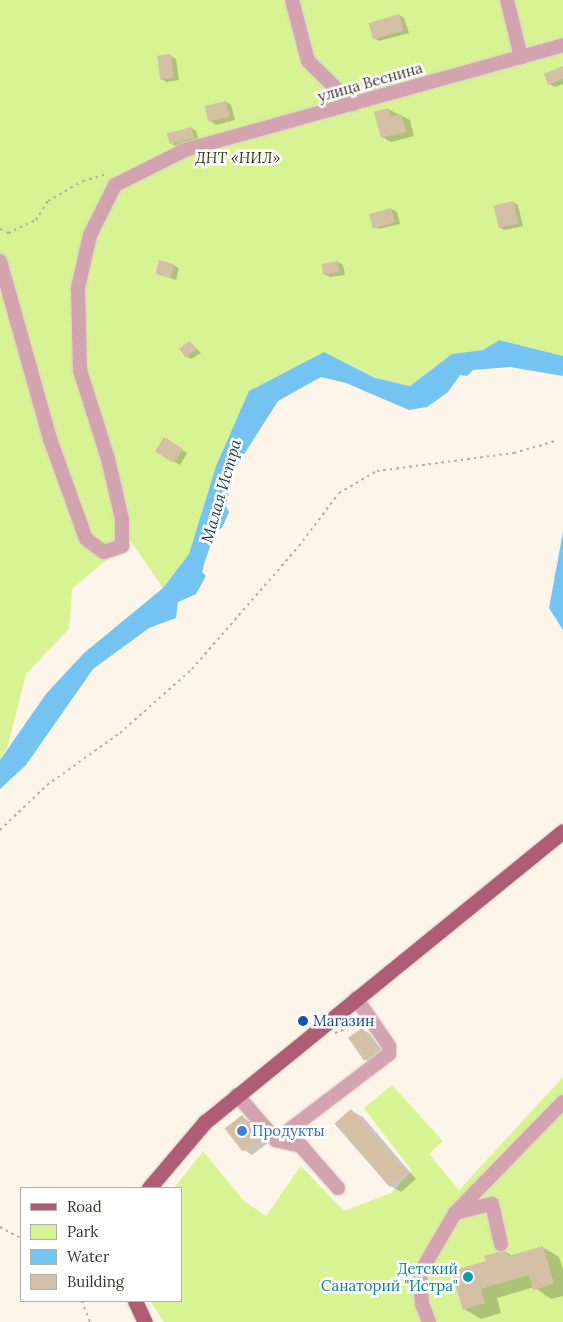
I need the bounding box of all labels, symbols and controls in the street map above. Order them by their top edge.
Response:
street label: улица Веснина [315,58,425,106]
park label: ДНТ «НИЛ» [196,149,280,167]
water label: Малая Истра [197,437,245,545]
place label: Магазин [313,1012,374,1030]
marker: Магазин [297,1015,309,1027]
place label: Продукты [252,1122,325,1140]
marker: Продукты [236,1125,248,1137]
legend [20,1187,182,1302]
text: Road [67,1197,102,1216]
text: Park [67,1222,98,1241]
text: Water [67,1247,109,1266]
place label: Детский Санаторий "Истра" [321,1259,458,1294]
marker: Детский Санаторий "Истра" [462,1271,474,1283]
text: Building [67,1272,124,1291]

